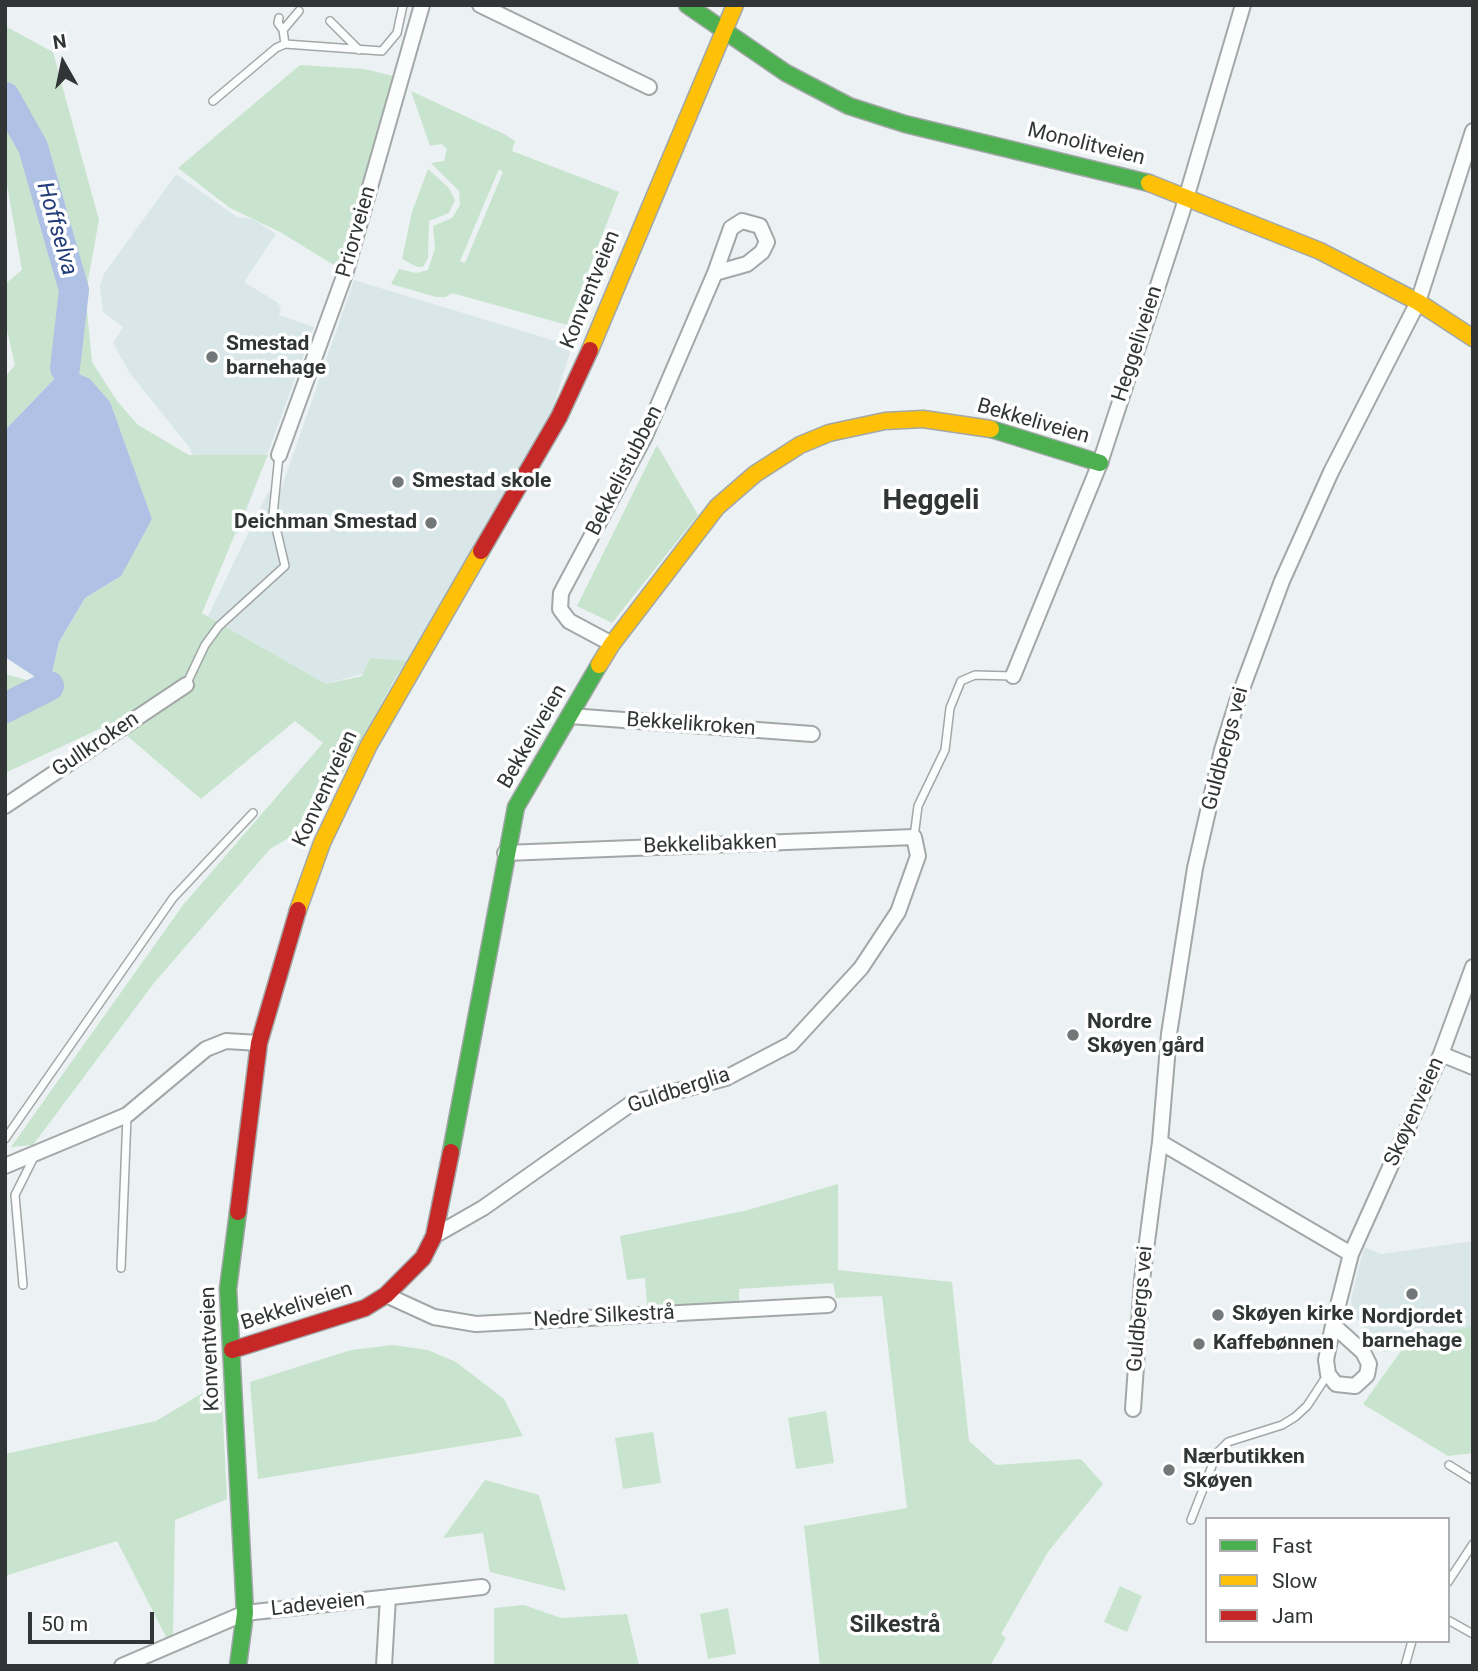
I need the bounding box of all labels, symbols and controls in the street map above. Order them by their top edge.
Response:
north arrow [28,28,98,98]
text: N [51,29,68,54]
street label: Monolitveien [1025,118,1147,172]
water label: Hoffselva [30,179,82,279]
street label: Priorveien [332,183,382,281]
street label: Konventveien [556,227,626,353]
street label: Heggeliveien [1107,283,1169,405]
place label: Smestad barnehage [226,332,326,382]
marker: Smestad barnehage [204,349,220,365]
street label: Bekkeliveien [974,394,1092,450]
street label: Bekkelistubben [581,402,669,540]
place label: Smestad skole [412,469,551,495]
marker: Smestad skole [390,474,406,490]
district label: Heggeli [883,485,979,519]
place label: Deichman Smestad [234,510,417,536]
marker: Deichman Smestad [423,515,439,531]
street label: Bekkeliveien [493,681,573,793]
street label: Guldbergs vei [1197,684,1255,814]
street label: Gullkroken [48,707,144,783]
street label: Bekkelikroken [626,708,756,742]
street label: Konventveien [288,727,364,851]
street label: Bekkelibakken [643,830,777,860]
place label: Nordre Skøyen gård [1087,1010,1204,1060]
marker: Nordre Skøyen gård [1065,1027,1081,1043]
street label: Skøyenveien [1380,1054,1450,1170]
street label: Guldberglia [625,1063,733,1119]
street label: Guldbergs vei [1123,1245,1159,1373]
street label: Bekkeliveien [238,1277,356,1337]
street label: Konventveien [196,1286,226,1412]
marker: Nordjordet barnehage [1404,1286,1420,1302]
street label: Nedre Silkestrå [533,1301,675,1333]
place label: Skøyen kirke [1232,1302,1354,1328]
place label: Nordjordet barnehage [1361,1305,1463,1355]
marker: Skøyen kirke [1210,1307,1226,1323]
place label: Kaffebønnen [1213,1331,1334,1357]
marker: Kaffebønnen [1191,1336,1207,1352]
place label: Nærbutikken Skøyen [1183,1445,1305,1495]
marker: Nærbutikken Skøyen [1161,1462,1177,1478]
legend [1205,1517,1450,1643]
text: Fast [1272,1534,1312,1558]
text: Slow [1272,1569,1317,1593]
street label: Ladeveien [270,1588,366,1622]
scale bar [32,1598,158,1642]
text: Jam [1272,1604,1313,1628]
text: 50 m [41,1612,88,1636]
district label: Silkestrå [850,1612,940,1640]

